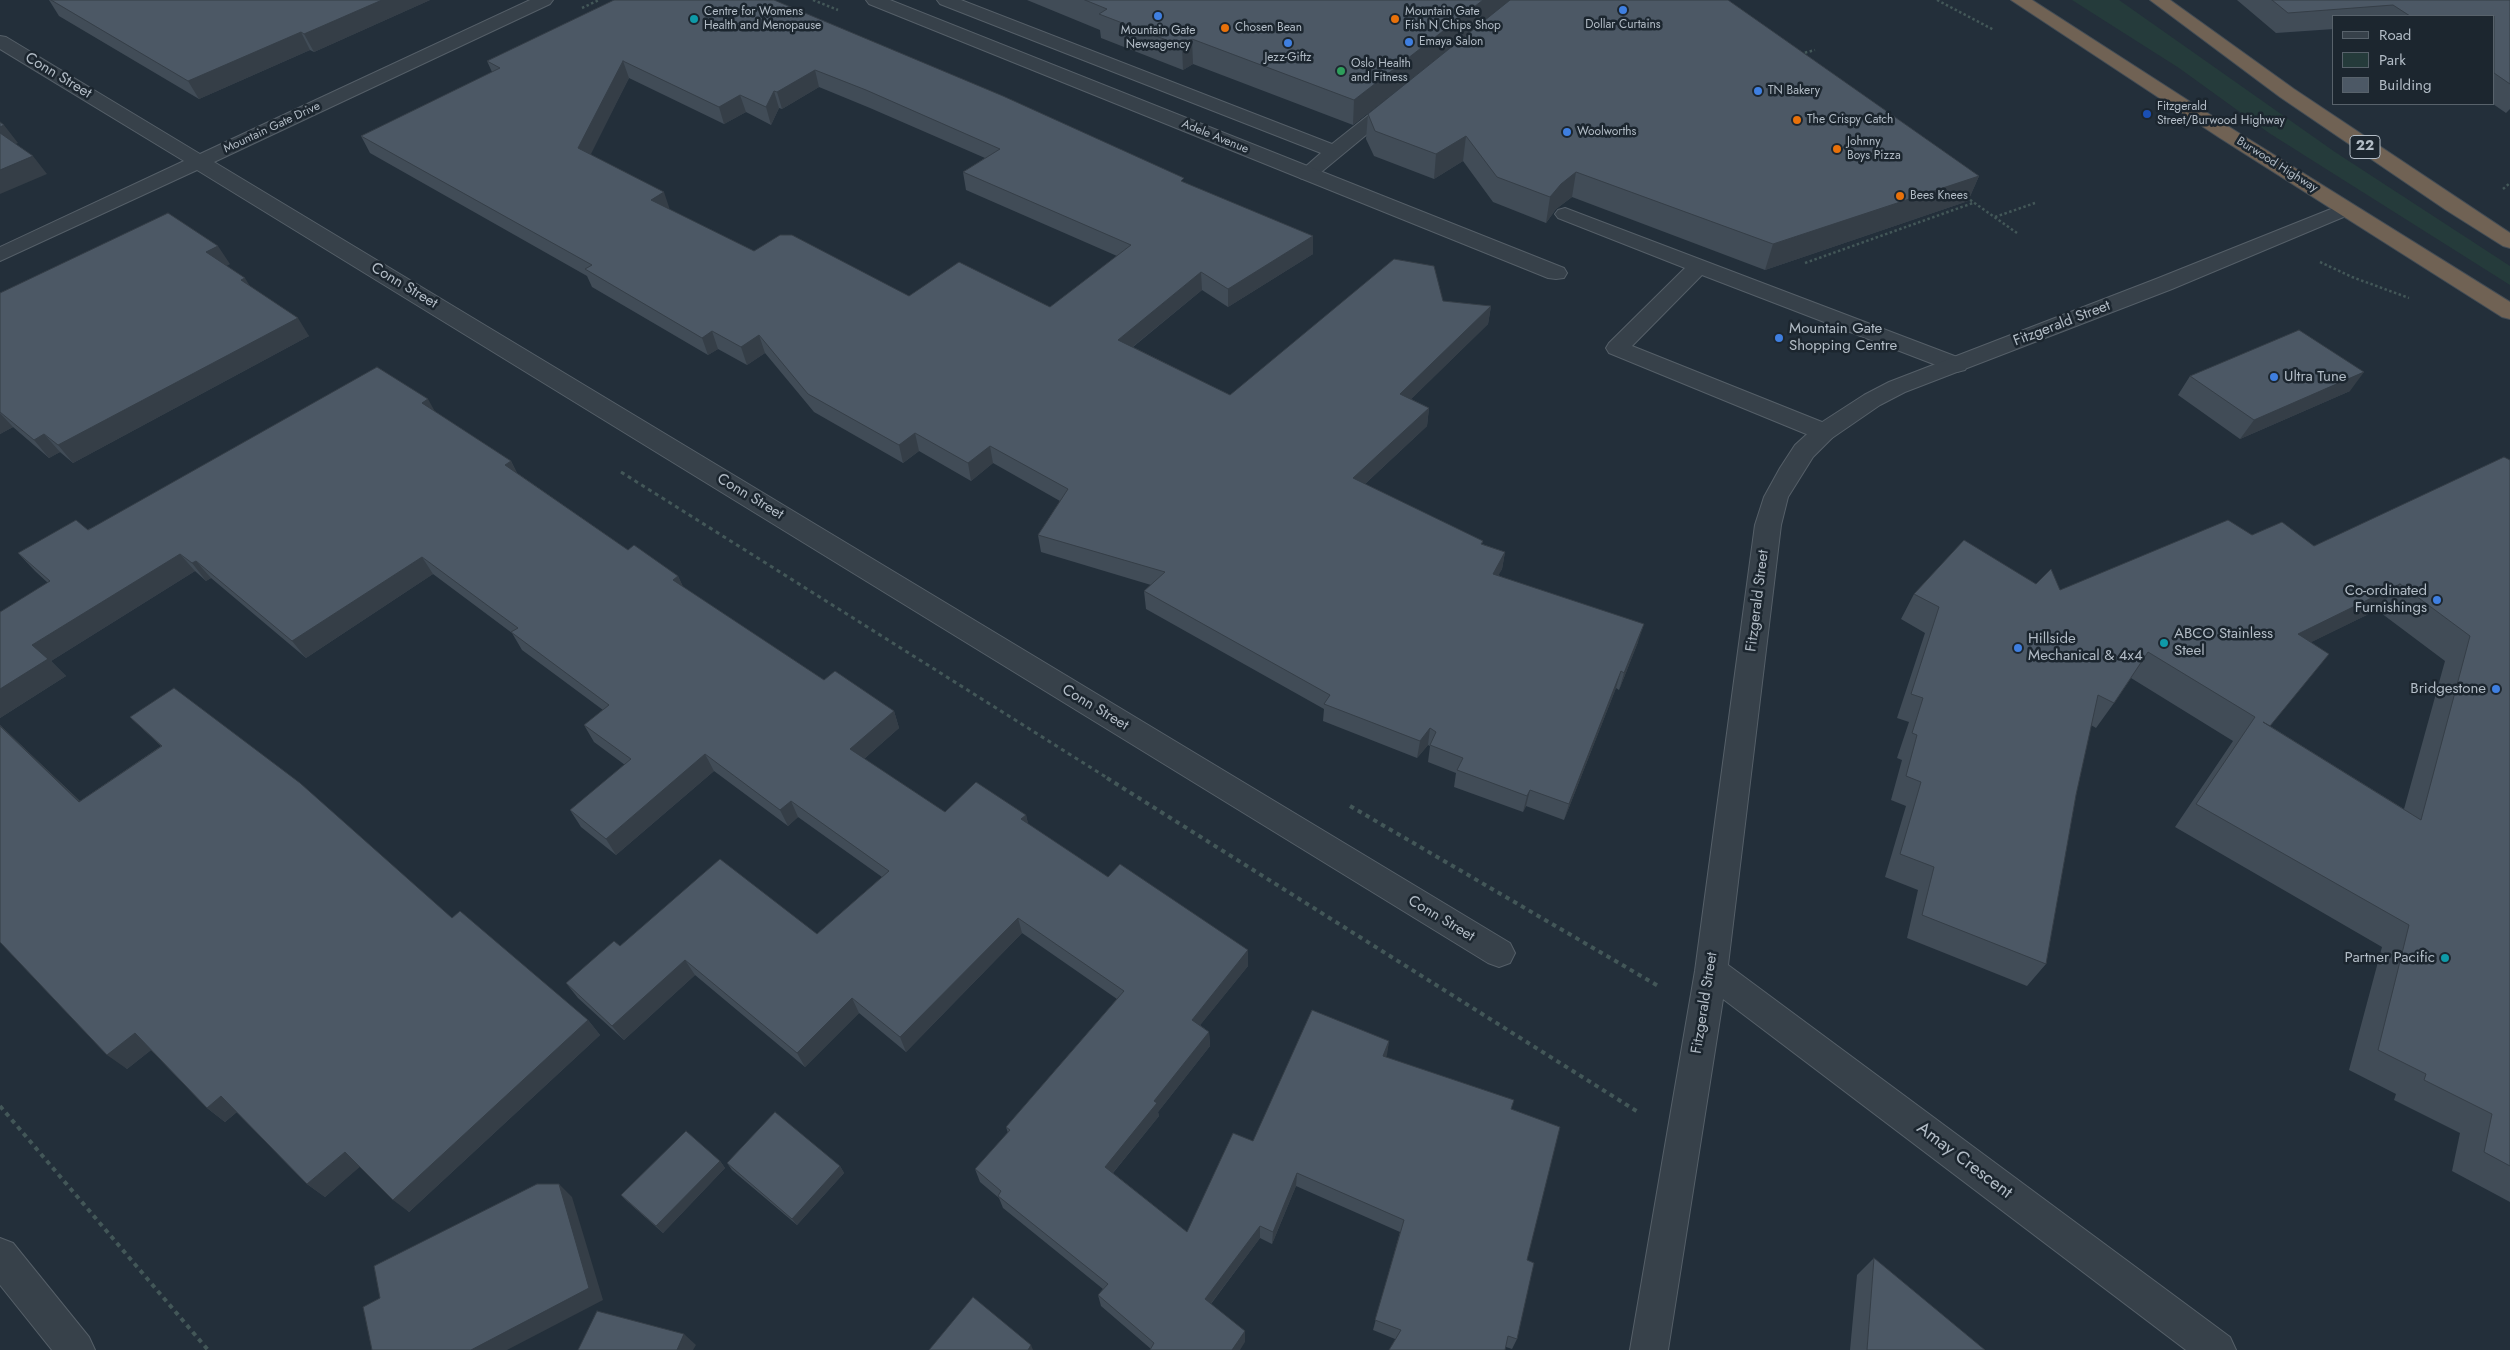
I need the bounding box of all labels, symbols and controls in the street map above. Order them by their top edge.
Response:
marker: Dollar Curtains [1617,4,1629,16]
place label: Centre for Womens Health and Menopause [704,5,821,33]
place label: Mountain Gate Fish N Chips Shop [1405,5,1501,33]
marker: Mountain Gate Newsagency [1152,10,1164,22]
marker: Centre for Womens Health and Menopause [688,13,700,25]
marker: Mountain Gate Fish N Chips Shop [1389,13,1401,25]
legend [2332,15,2495,105]
place label: Dollar Curtains [1585,18,1661,32]
place label: Chosen Bean [1235,21,1302,35]
marker: Chosen Bean [1219,22,1231,34]
place label: Mountain Gate Newsagency [1121,24,1195,52]
text: Road [2379,24,2411,46]
place label: Emaya Salon [1419,35,1483,49]
marker: Emaya Salon [1403,36,1415,48]
marker: Jezz-Giftz [1282,37,1294,49]
street label: Conn Street [21,49,95,103]
text: Park [2379,49,2406,71]
place label: Jezz-Giftz [1264,51,1312,65]
place label: Oslo Health and Fitness [1351,57,1411,85]
marker: Oslo Health and Fitness [1335,65,1347,77]
text: Building [2379,74,2431,96]
place label: TN Bakery [1768,84,1820,98]
marker: TN Bakery [1752,85,1764,97]
street label: Mountain Gate Drive [221,99,323,157]
place label: Fitzgerald Street/Burwood Highway [2157,100,2285,128]
marker: Fitzgerald Street/Burwood Highway [2141,108,2153,120]
place label: The Crispy Catch [1807,113,1893,127]
marker: The Crispy Catch [1791,114,1803,126]
street label: Adele Avenue [1179,117,1251,157]
place label: Woolworths [1577,125,1636,139]
marker: Woolworths [1561,126,1573,138]
street label: Burwood Highway [2234,134,2320,196]
place label: Johnny Boys Pizza [1847,135,1901,163]
road number: 22 [2350,136,2380,158]
marker: Johnny Boys Pizza [1831,143,1843,155]
place label: Bees Knees [1910,189,1968,203]
marker: Bees Knees [1894,190,1906,202]
street label: Conn Street [367,259,441,313]
street label: Fitzgerald Street [2011,297,2113,351]
place label: Mountain Gate Shopping Centre [1789,320,1897,355]
marker: Mountain Gate Shopping Centre [1773,332,1785,344]
place label: Ultra Tune [2284,368,2347,386]
marker: Ultra Tune [2268,371,2280,383]
street label: Conn Street [713,470,787,524]
street label: Fitzgerald Street [1743,549,1773,653]
place label: Co-ordinated Furnishings [2345,582,2427,617]
marker: Co-ordinated Furnishings [2431,594,2443,606]
place label: ABCO Stainless Steel [2174,625,2273,660]
place label: Hillside Mechanical & 4x4 [2028,630,2143,665]
marker: ABCO Stainless Steel [2158,637,2170,649]
marker: Hillside Mechanical & 4x4 [2012,642,2024,654]
place label: Bridgestone [2410,680,2486,698]
street label: Conn Street [1058,681,1132,735]
marker: Bridgestone [2490,683,2502,695]
street label: Conn Street [1404,892,1478,946]
place label: Partner Pacific [2345,949,2435,967]
street label: Fitzgerald Street [1688,951,1722,1055]
marker: Partner Pacific [2439,952,2451,964]
street label: Amay Crescent [1912,1118,2016,1204]

